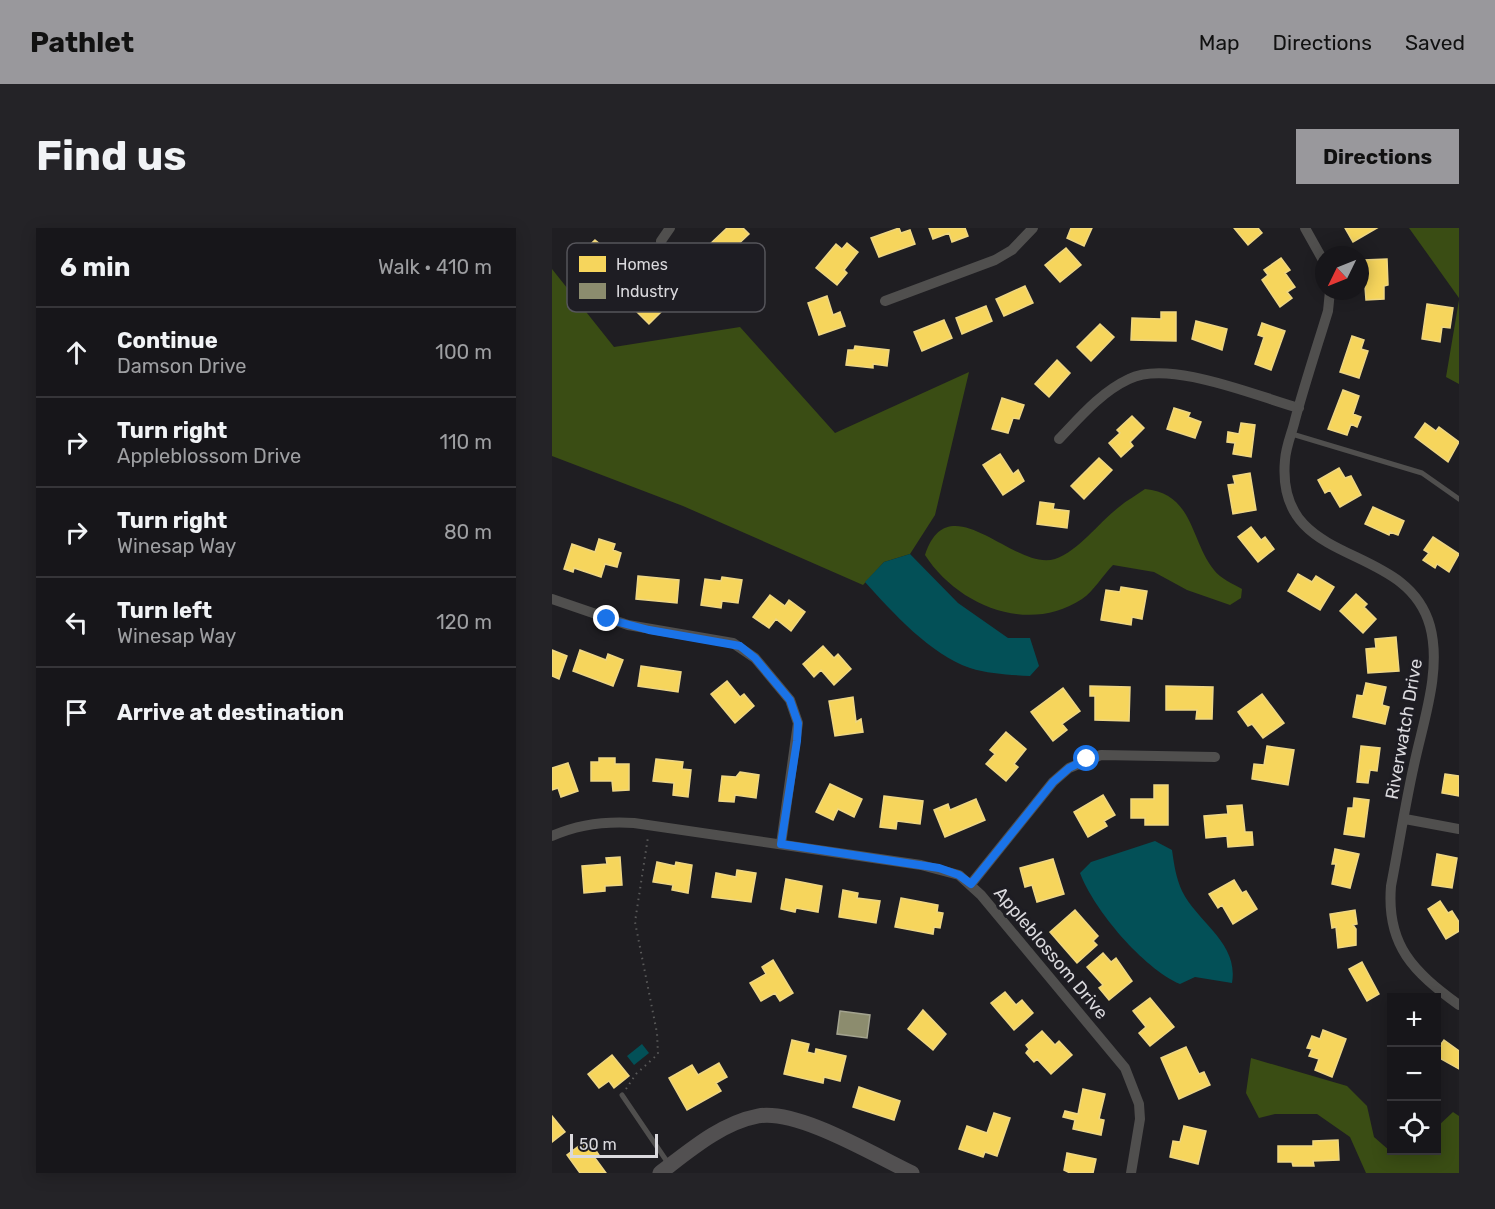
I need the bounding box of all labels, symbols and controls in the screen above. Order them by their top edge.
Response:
text: Pathlet [30,26,134,59]
text: Map [1199,30,1240,55]
text: Directions [1273,30,1372,55]
text: Saved [1405,30,1465,55]
button: Directions [1296,129,1459,184]
text: Find us [36,131,187,181]
legend [567,243,765,312]
north arrow [1315,246,1369,300]
text: 6 min [60,252,130,283]
text: Walk · 410 m [378,255,492,279]
text: Homes [616,255,668,274]
text: Industry [616,282,679,301]
text: Continue [117,327,218,354]
icon: ahead [60,336,93,369]
text: 100 m [435,340,492,364]
text: Damson Drive [117,354,246,378]
text: Turn right [117,417,227,444]
icon: right [60,426,93,459]
text: 110 m [440,430,492,454]
text: Appleblossom Drive [117,444,301,468]
text: Turn right [117,507,227,534]
icon: right [60,516,93,549]
text: 80 m [444,520,492,544]
text: Winesap Way [117,534,236,558]
text: Turn left [117,597,212,624]
route end [593,605,619,631]
icon: left [60,606,93,639]
text: 120 m [436,610,492,634]
text: Winesap Way [117,624,236,648]
street label: Riverwatch Drive [1381,657,1427,801]
icon: arrive [60,696,93,729]
text: Arrive at destination [117,699,344,726]
route start [1073,745,1099,771]
street label: Appleblossom Drive [989,882,1113,1024]
map controls [1387,993,1441,1155]
button: + [1387,993,1441,1047]
button: − [1387,1047,1441,1101]
button: locate [1387,1101,1441,1155]
scale bar [570,1131,658,1158]
text: 50 m [579,1135,617,1154]

